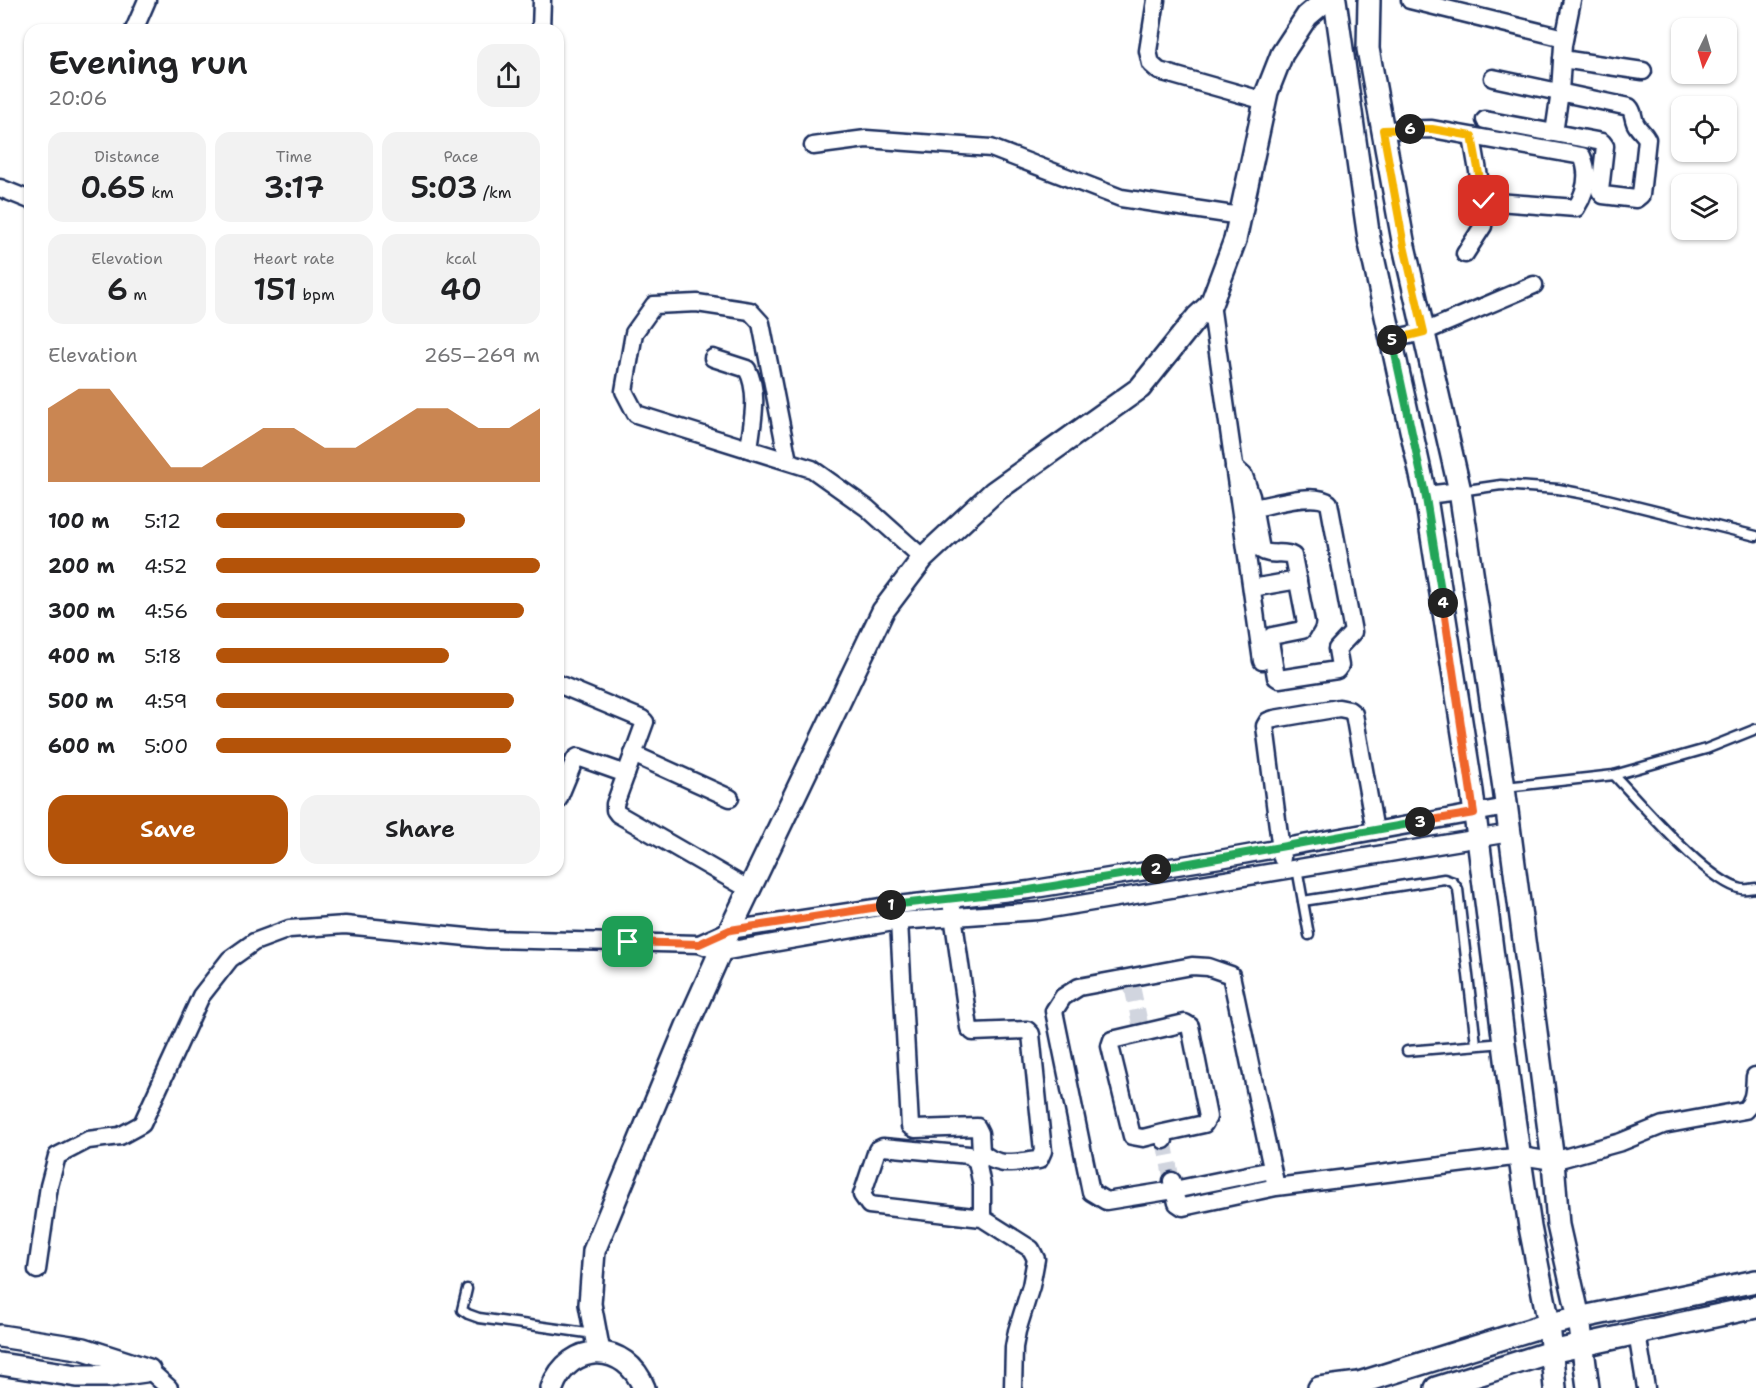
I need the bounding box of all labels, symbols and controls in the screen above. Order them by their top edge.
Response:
north arrow [1671,18,1737,84]
map controls [1671,18,1737,240]
text: Evening run [48,40,248,85]
button: share [477,44,540,107]
text: 20:06 [48,85,107,111]
button: locate [1671,96,1737,162]
pin: 6 [1395,114,1425,144]
text: 6 [1404,118,1416,139]
text: Distance [94,146,160,167]
text: Time [276,146,312,167]
text: Pace [443,146,479,167]
text: 0.65 [80,167,146,208]
text: 3:17 [264,167,324,208]
text: 5:03 [410,167,478,208]
button: layers [1671,174,1737,240]
pin [1458,175,1509,226]
text: km [146,182,174,203]
text: /km [478,182,512,203]
icon: check [1467,184,1500,217]
text: Elevation [91,248,163,269]
text: Heart rate [253,248,335,269]
text: kcal [445,248,477,269]
text: 6 [107,269,128,310]
text: 151 [253,269,297,310]
text: 40 [440,269,482,310]
text: m [128,284,147,305]
text: bpm [297,284,335,305]
pin: 5 [1377,325,1407,355]
text: 5 [1387,329,1397,350]
text: Elevation [48,342,138,368]
text: 265–269 m [424,342,540,368]
text: 100 m [48,508,110,534]
text: 5:12 [144,508,181,534]
text: 200 m [48,553,115,579]
text: 4:52 [144,553,187,579]
pin: 4 [1428,588,1458,618]
text: 4 [1437,592,1449,613]
text: 300 m [48,598,115,624]
text: 4:56 [144,598,188,624]
text: 400 m [48,643,115,669]
text: 5:18 [144,643,182,669]
text: 500 m [48,688,114,714]
text: 4:59 [144,688,188,714]
text: 600 m [48,733,115,759]
text: 5:00 [144,733,188,759]
button: Save [48,795,288,864]
button: Share [300,795,540,864]
pin: 3 [1405,807,1435,837]
text: 3 [1414,811,1426,832]
pin: 2 [1141,854,1171,884]
text: 2 [1150,858,1162,879]
pin: 1 [876,890,906,920]
text: 1 [887,894,895,915]
pin [602,916,653,967]
icon: arrive [611,925,644,958]

